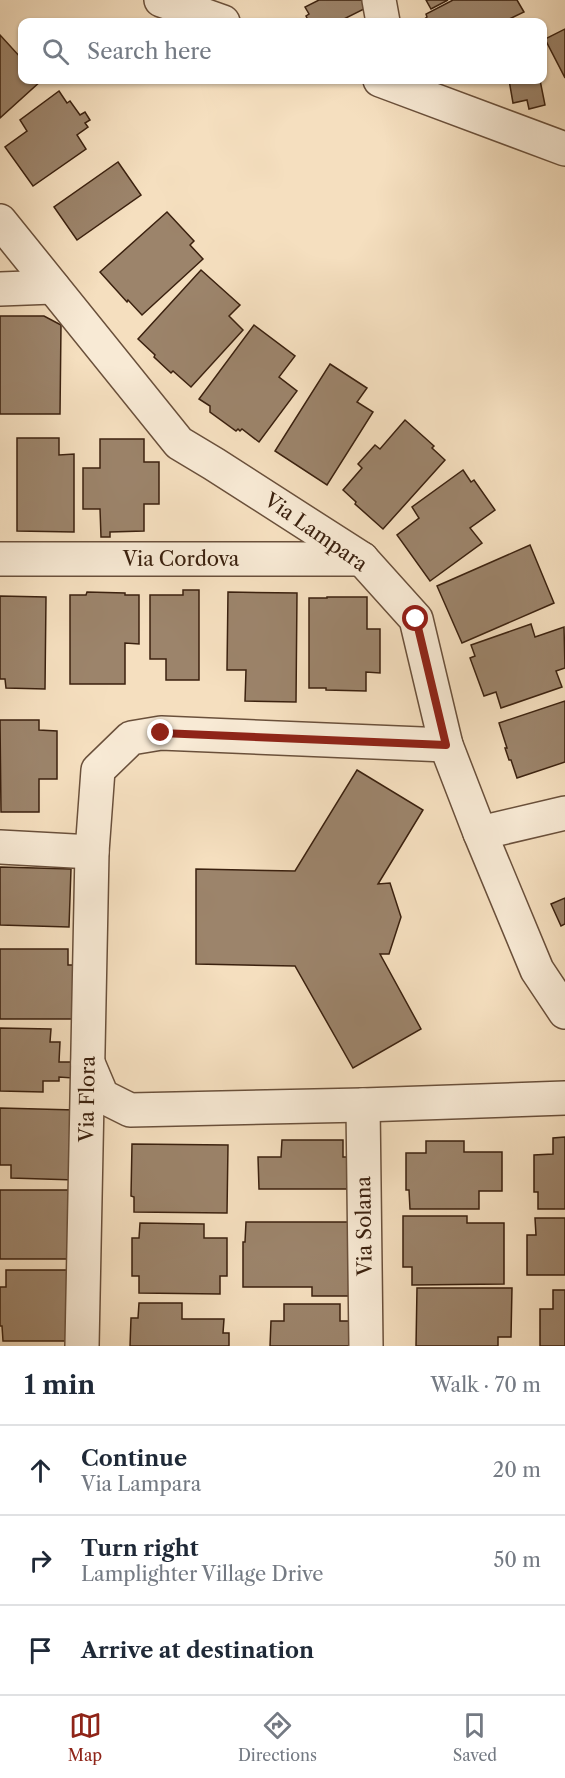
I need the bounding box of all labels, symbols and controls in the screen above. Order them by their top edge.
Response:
search box [18,18,547,84]
icon: search [39,35,72,68]
text: Search here [87,38,212,65]
street label: Via Lampara [259,487,372,577]
street label: Via Cordova [122,547,240,571]
route start [402,605,428,631]
route end [147,719,173,745]
street label: Via Flora [74,1055,100,1143]
street label: Via Solana [351,1175,377,1277]
text: 1 min [24,1369,95,1401]
text: Walk · 70 m [430,1373,541,1397]
text: Continue [81,1445,187,1472]
icon: ahead [24,1454,57,1487]
text: 20 m [493,1458,541,1482]
text: Via Lampara [81,1472,201,1496]
text: Turn right [81,1535,199,1562]
icon: right [24,1544,57,1577]
text: 50 m [494,1548,541,1572]
text: Lamplighter Village Drive [81,1562,323,1586]
icon: arrive [24,1634,57,1667]
text: Arrive at destination [81,1637,314,1664]
tab: Map [68,1709,102,1765]
tab: Directions [238,1709,317,1765]
tab: Saved [453,1709,497,1765]

